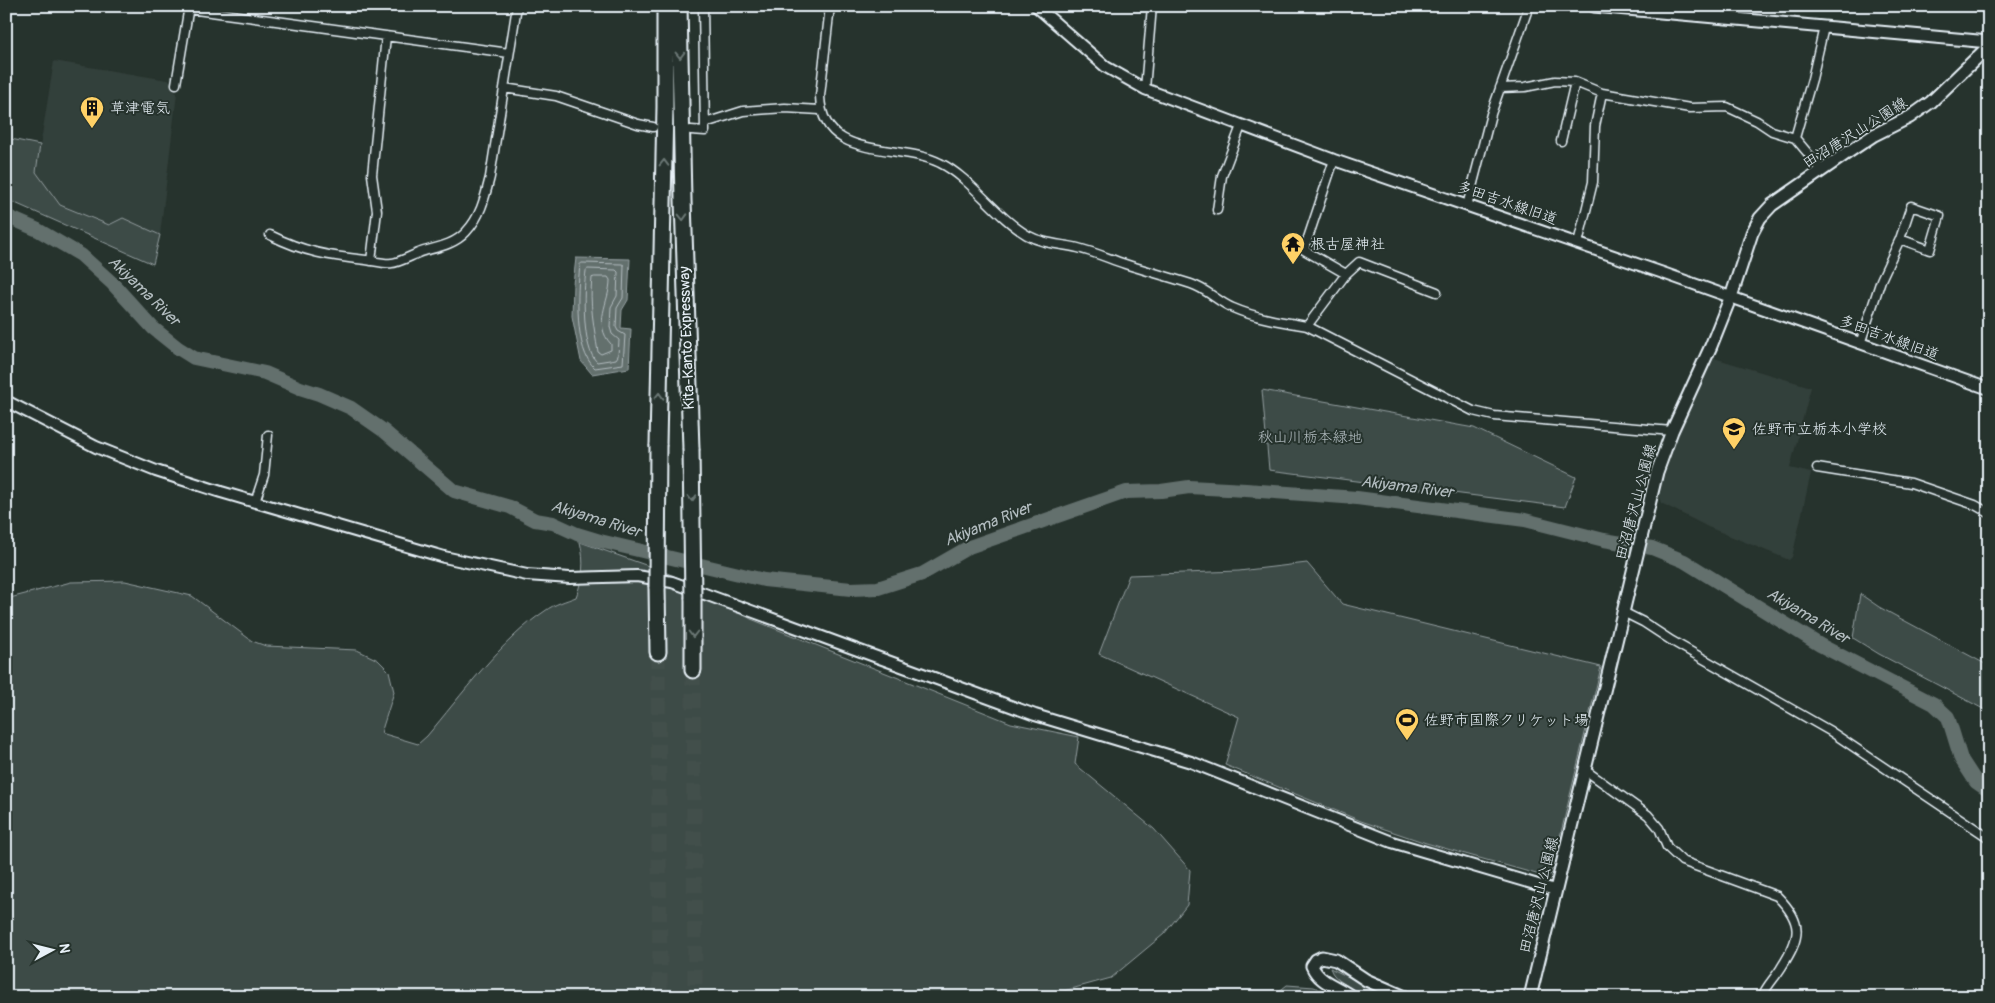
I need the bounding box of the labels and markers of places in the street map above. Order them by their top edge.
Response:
building icon: 草津電気 [79,95,105,129]
place label: 草津電気 [110,99,170,118]
temple icon: 根古屋神社 [1280,231,1306,265]
place label: 根古屋神社 [1310,235,1385,254]
school or university icon: 佐野市立栃本小学校 [1721,416,1747,450]
place label: 佐野市立栃本小学校 [1752,420,1887,439]
sports icon: 佐野市国際クリケット場 [1394,707,1420,741]
place label: 佐野市国際クリケット場 [1424,711,1589,730]

